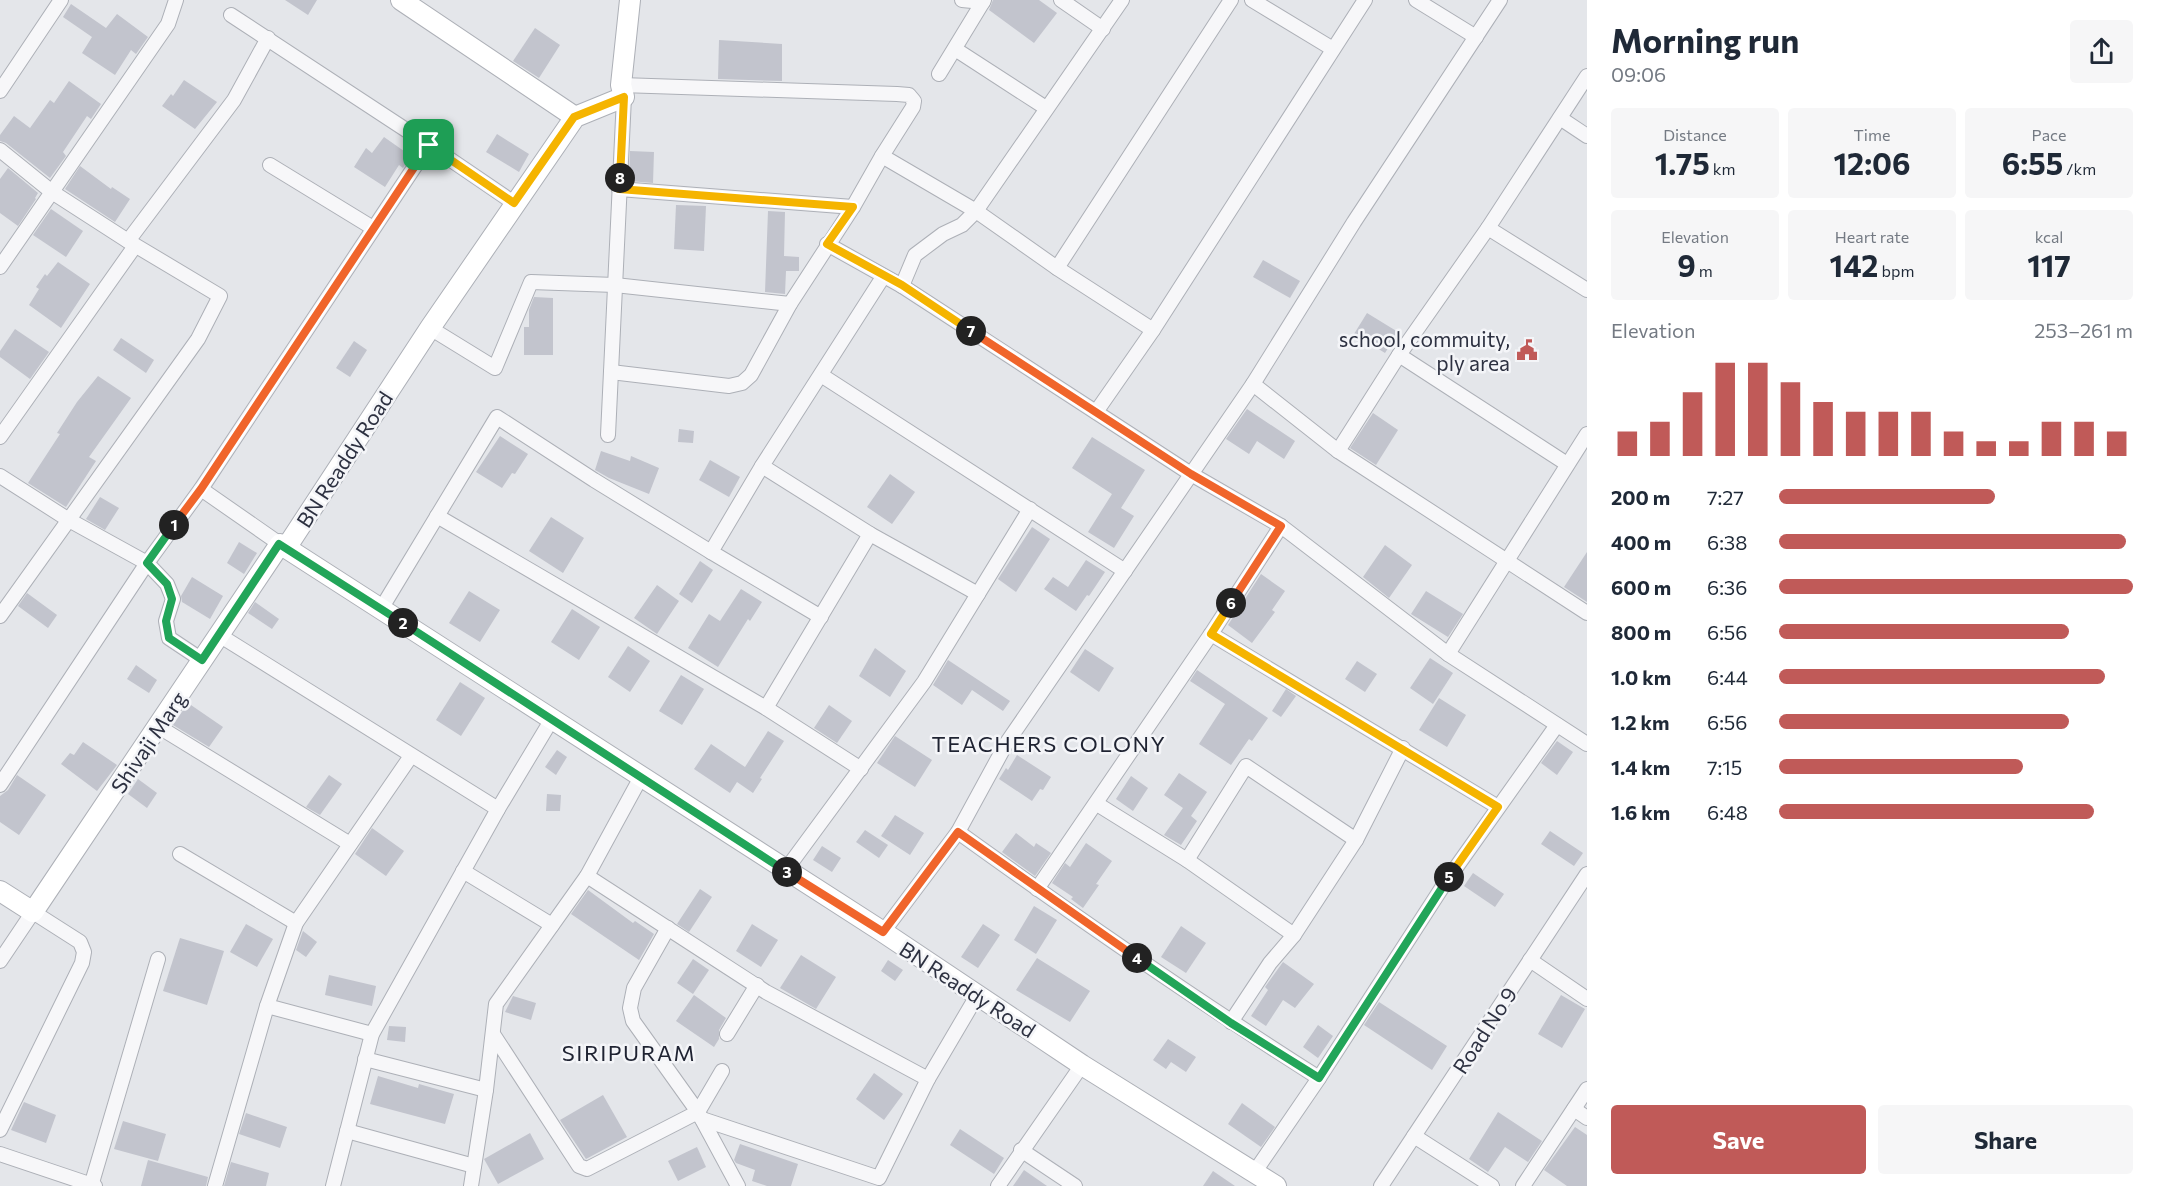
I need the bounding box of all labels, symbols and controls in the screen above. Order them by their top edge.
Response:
text: Morning run [1611,19,1799,60]
button: share [2070,20,2133,83]
text: 09:06 [1611,62,1666,86]
pin [403,119,454,170]
text: Distance [1663,125,1727,144]
text: Time [1854,125,1890,144]
text: Pace [2032,125,2066,144]
icon: arrive [412,128,445,161]
text: 1.75 [1655,144,1710,181]
text: 12:06 [1833,144,1911,181]
text: 6:55 [2002,144,2063,181]
text: km [1710,159,1735,178]
text: /km [2063,159,2096,178]
pin: 8 [605,163,635,193]
text: 8 [615,168,625,187]
text: Elevation [1661,227,1729,246]
text: Heart rate [1835,227,1909,246]
text: kcal [2035,227,2063,246]
text: 9 [1677,246,1696,283]
text: 142 [1830,246,1878,283]
text: 117 [2027,246,2071,283]
text: m [1696,261,1713,280]
text: bpm [1878,261,1914,280]
pin: 7 [956,316,986,346]
text: Elevation [1611,318,1696,342]
text: 253–261 m [2034,318,2133,342]
text: 7 [967,321,975,340]
place label: school, commuity, ply area [1339,326,1510,375]
public building icon: school, commuity, ply area [1515,338,1539,362]
street label: BN Readdy Road [291,386,397,532]
text: 200 m [1611,485,1670,509]
text: 7:27 [1707,485,1744,509]
pin: 1 [159,510,189,540]
text: 1 [170,515,178,534]
text: 400 m [1611,530,1671,554]
text: 6:38 [1707,530,1747,554]
text: 600 m [1611,575,1671,599]
text: 6:36 [1707,575,1747,599]
pin: 6 [1216,588,1246,618]
text: 6 [1226,593,1236,612]
pin: 2 [388,608,418,638]
text: 2 [398,613,408,632]
text: 800 m [1611,620,1671,644]
text: 6:56 [1707,620,1748,644]
text: 1.0 km [1611,665,1671,689]
text: 6:44 [1707,665,1748,689]
street label: Shivaji Marg [105,687,191,797]
text: 1.2 km [1611,710,1669,734]
text: 6:56 [1707,710,1748,734]
district label: TEACHERS COLONY [932,730,1166,757]
text: 1.4 km [1611,755,1670,779]
text: 7:15 [1707,755,1742,779]
text: 1.6 km [1611,800,1670,824]
text: 6:48 [1707,800,1748,824]
pin: 3 [772,857,802,887]
text: 3 [782,862,792,881]
pin: 5 [1434,862,1464,892]
text: 5 [1444,867,1454,886]
street label: BN Readdy Road [895,936,1041,1042]
pin: 4 [1122,943,1152,973]
text: 4 [1132,948,1142,967]
street label: Road No 9 [1447,982,1521,1078]
district label: SIRIPURAM [562,1039,696,1066]
button: Save [1611,1105,1866,1174]
button: Share [1878,1105,2133,1174]

